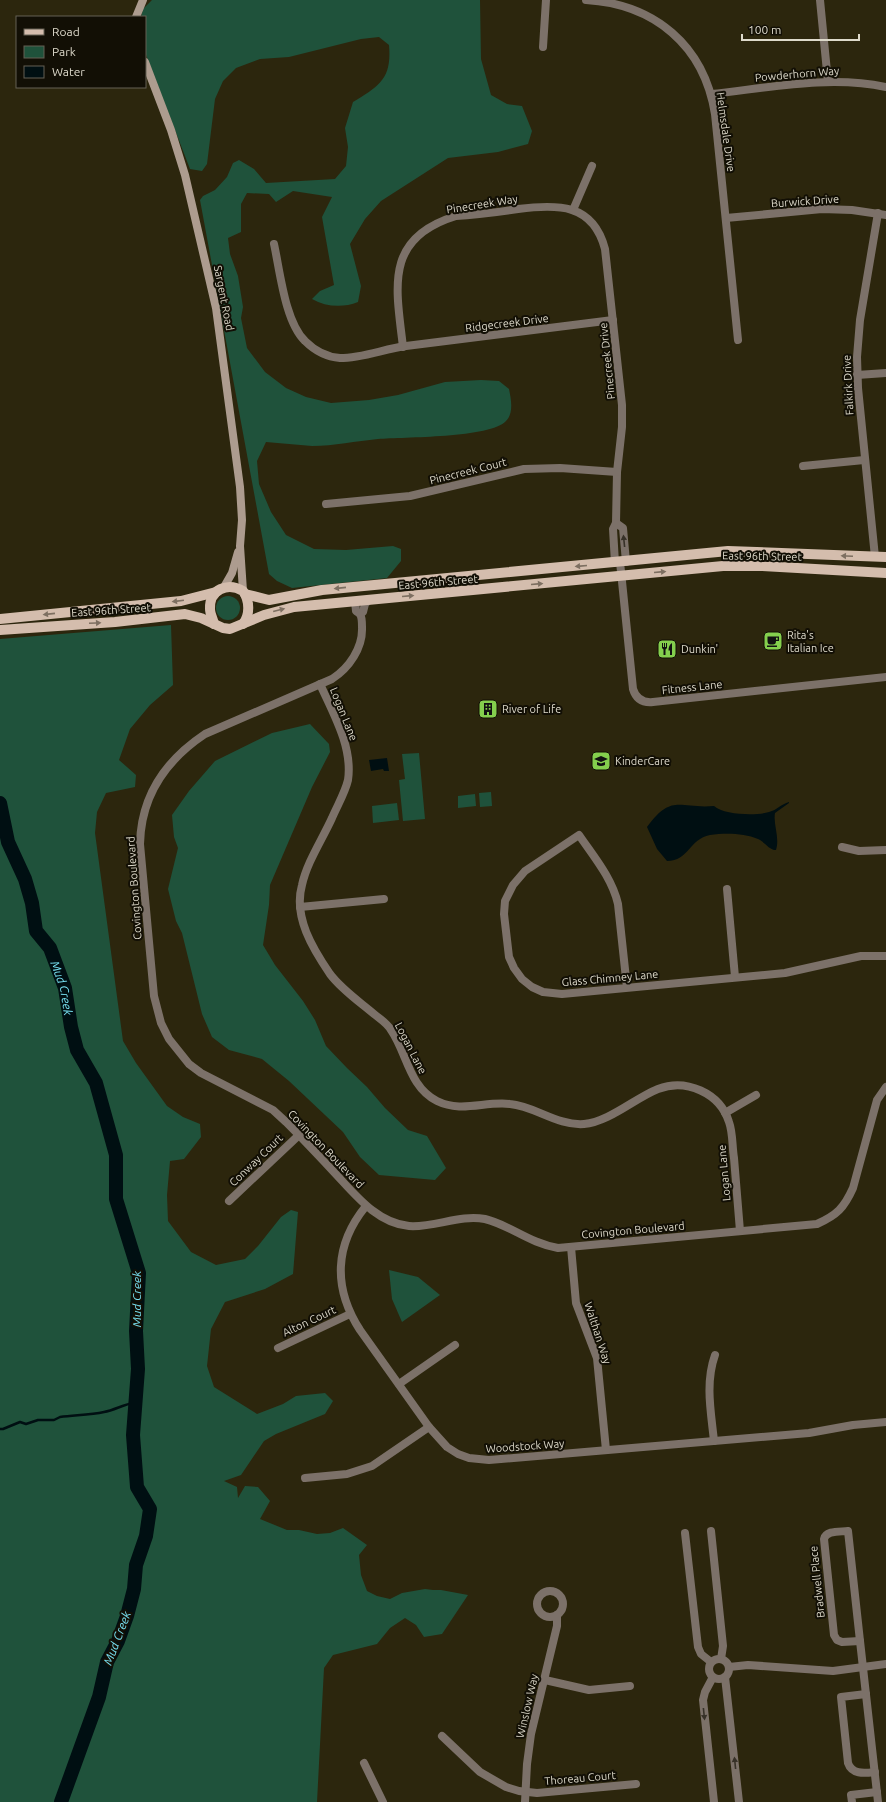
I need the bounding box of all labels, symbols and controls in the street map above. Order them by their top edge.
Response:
legend [16,16,146,88]
scale bar [742,16,859,42]
text: 100 m [748,23,781,36]
text: Road [52,25,80,38]
text: Park [52,45,76,58]
street label: Powderhorn Way [754,64,840,84]
text: Water [52,65,85,78]
street label: Helmsdale Drive [714,91,738,173]
street label: Pinecreek Way [446,192,519,216]
street label: Burwick Drive [771,193,839,209]
street label: Sargent Road [212,264,236,332]
street label: Ridgecreek Drive [465,312,549,334]
street label: Pinecreek Drive [597,322,617,400]
street label: Falkirk Drive [840,355,856,415]
street label: Pinecreek Court [428,455,508,486]
one-way arrow [621,535,628,547]
street label: East 96th Street [722,549,803,563]
one-way arrow [841,552,853,559]
one-way arrow [575,563,587,570]
one-way arrow [654,569,666,576]
street label: East 96th Street [398,572,479,591]
one-way arrow [531,581,543,588]
one-way arrow [334,585,346,591]
one-way arrow [402,593,414,600]
one-way arrow [172,598,184,605]
street label: East 96th Street [71,601,152,619]
one-way arrow [272,607,285,613]
one-way arrow [43,611,55,618]
one-way arrow [89,620,101,627]
place label: Rita's Italian Ice [787,629,834,654]
cafe icon: Rita's Italian Ice [762,630,784,652]
restaurant icon: Dunkin' [656,638,678,660]
place label: Dunkin' [681,643,718,655]
street label: Fitness Lane [661,678,723,696]
street label: Logan Lane [328,686,360,742]
building icon: River of Life [477,698,499,720]
place label: River of Life [502,703,561,715]
school or university icon: KinderCare [590,750,612,772]
place label: KinderCare [615,755,670,767]
street label: Covington Boulevard [124,836,144,940]
water label: Mud Creek [49,959,76,1017]
street label: Glass Chimney Lane [561,968,659,988]
street label: Logan Lane [393,1020,429,1076]
street label: Covington Boulevard [286,1108,366,1190]
street label: Conway Court [227,1131,286,1188]
street label: Logan Lane [716,1144,732,1202]
street label: Covington Boulevard [581,1220,685,1240]
water label: Mud Creek [130,1270,143,1327]
street label: Walthan Way [582,1300,614,1366]
street label: Alton Court [280,1303,338,1339]
street label: Woodstock Way [485,1437,565,1455]
street label: Bradwell Place [807,1545,827,1619]
water label: Mud Creek [101,1609,133,1667]
street label: Winslow Way [514,1672,540,1739]
one-way arrow [701,1708,708,1720]
one-way arrow [731,1757,738,1769]
street label: Thoreau Court [544,1769,617,1787]

